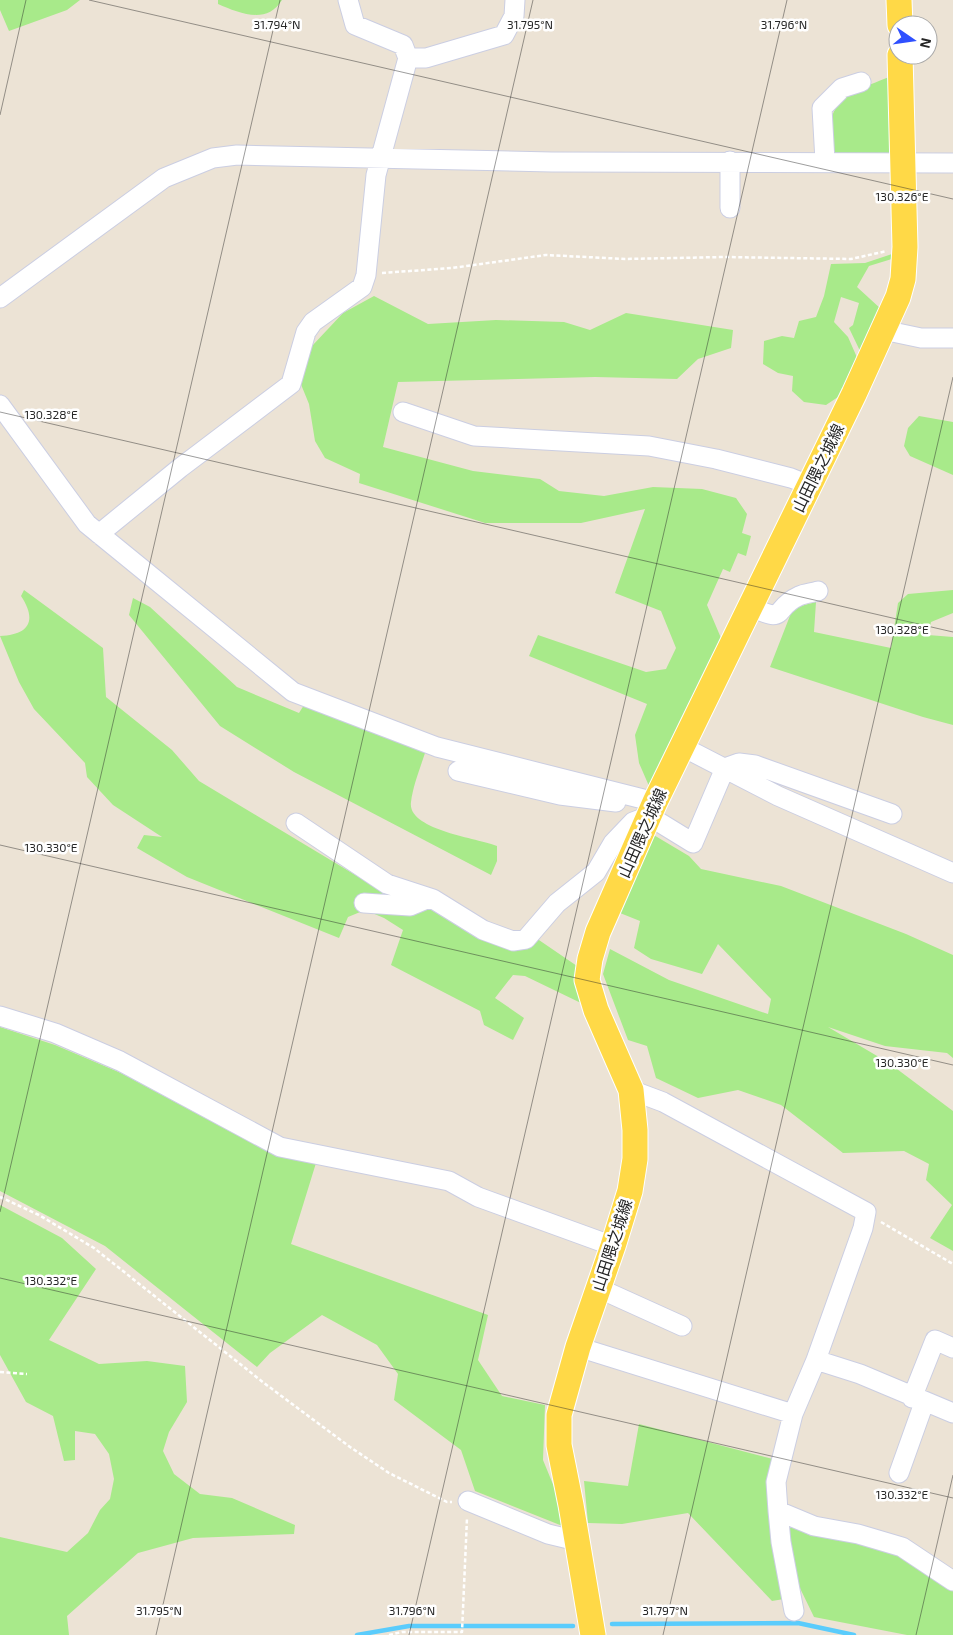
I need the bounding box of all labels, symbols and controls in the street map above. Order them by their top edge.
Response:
north arrow [888,15,938,65]
text: 31.794°N [254,17,300,31]
text: 31.795°N [507,17,553,31]
text: 31.796°N [761,17,807,31]
text: N [917,36,936,50]
text: 130.326°E [876,189,929,203]
text: 130.328°E [24,407,78,421]
street label: 山田隈之城線 [788,420,847,515]
text: 130.328°E [875,622,929,636]
street label: 山田隈之城線 [613,785,670,881]
text: 130.330°E [24,840,78,854]
text: 130.330°E [875,1055,929,1069]
street label: 山田隈之城線 [588,1196,635,1293]
text: 130.332°E [25,1273,78,1287]
text: 130.332°E [876,1487,929,1501]
text: 31.795°N [136,1603,182,1617]
text: 31.796°N [389,1603,435,1617]
text: 31.797°N [642,1603,688,1617]

